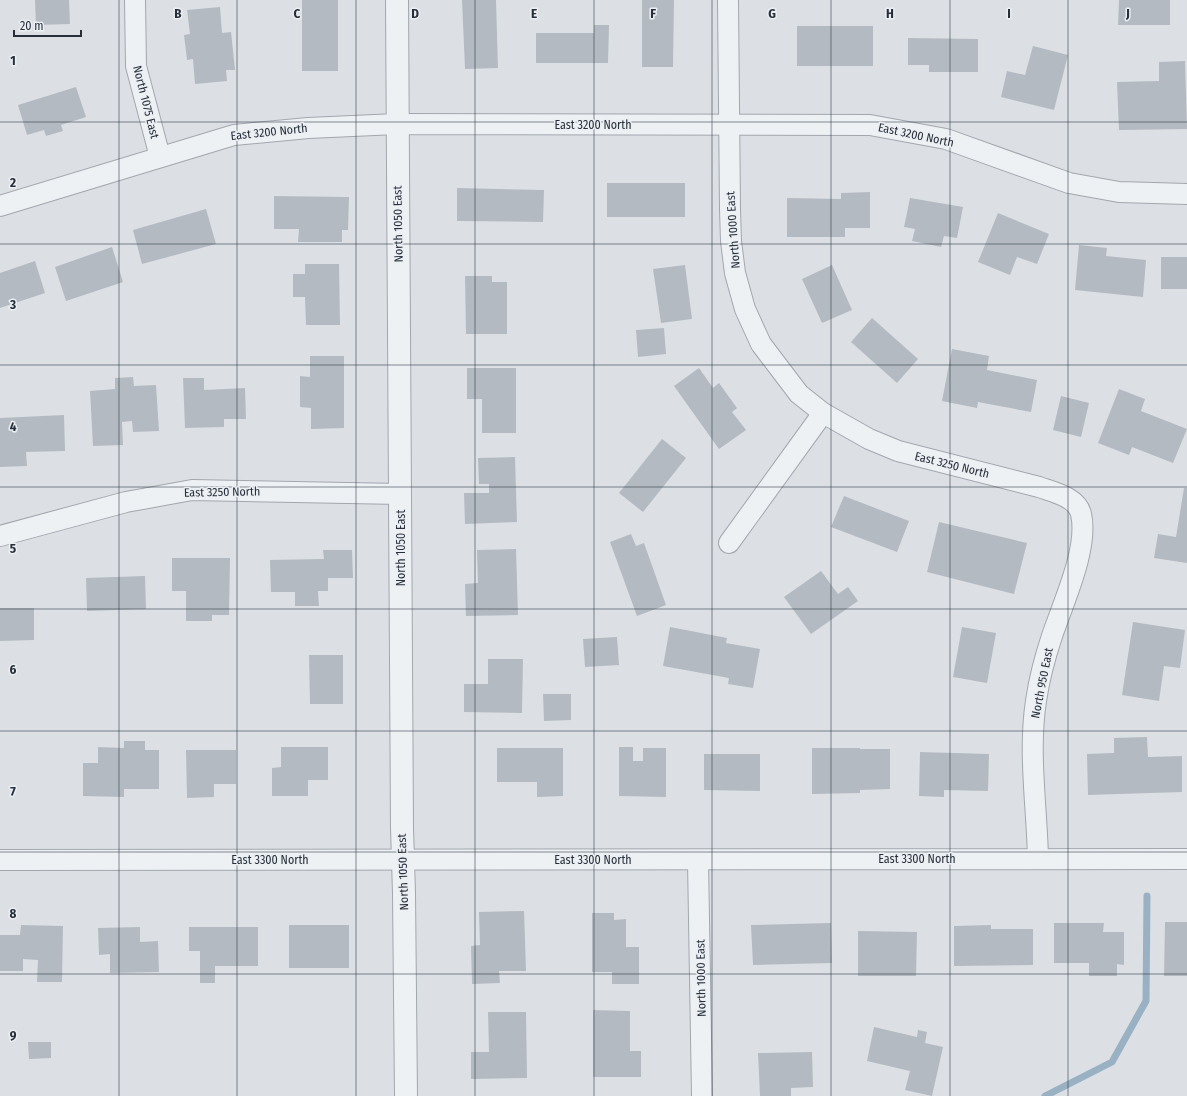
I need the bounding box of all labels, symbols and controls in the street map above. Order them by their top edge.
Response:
text: B [174,6,182,21]
text: C [294,6,301,21]
text: D [411,6,419,21]
text: E [531,6,537,21]
text: F [650,6,656,21]
text: G [768,6,776,21]
text: H [886,6,894,21]
text: I [1007,6,1011,21]
text: J [1125,6,1130,21]
scale bar [14,12,81,38]
text: 20 m [20,19,44,33]
text: 1 [10,53,16,68]
street label: North 1075 East [130,64,162,140]
street label: East 3200 North [554,118,632,132]
street label: East 3200 North [877,120,955,150]
street label: East 3200 North [230,121,308,143]
text: 2 [9,175,16,190]
street label: North 1050 East [390,185,406,262]
street label: North 1000 East [723,191,743,269]
text: 3 [9,297,16,312]
text: 4 [10,419,17,434]
street label: East 3250 North [913,449,991,481]
street label: East 3250 North [184,484,260,500]
street label: North 1050 East [394,510,408,586]
text: 5 [10,541,16,556]
street label: North 950 East [1028,646,1056,719]
text: 6 [10,662,17,677]
text: 7 [10,784,16,799]
street label: North 1050 East [395,833,411,911]
street label: East 3300 North [878,852,956,866]
street label: East 3300 North [231,853,309,867]
street label: East 3300 North [554,853,632,867]
text: 8 [10,906,17,921]
street label: North 1000 East [693,939,709,1017]
text: 9 [10,1028,17,1043]

